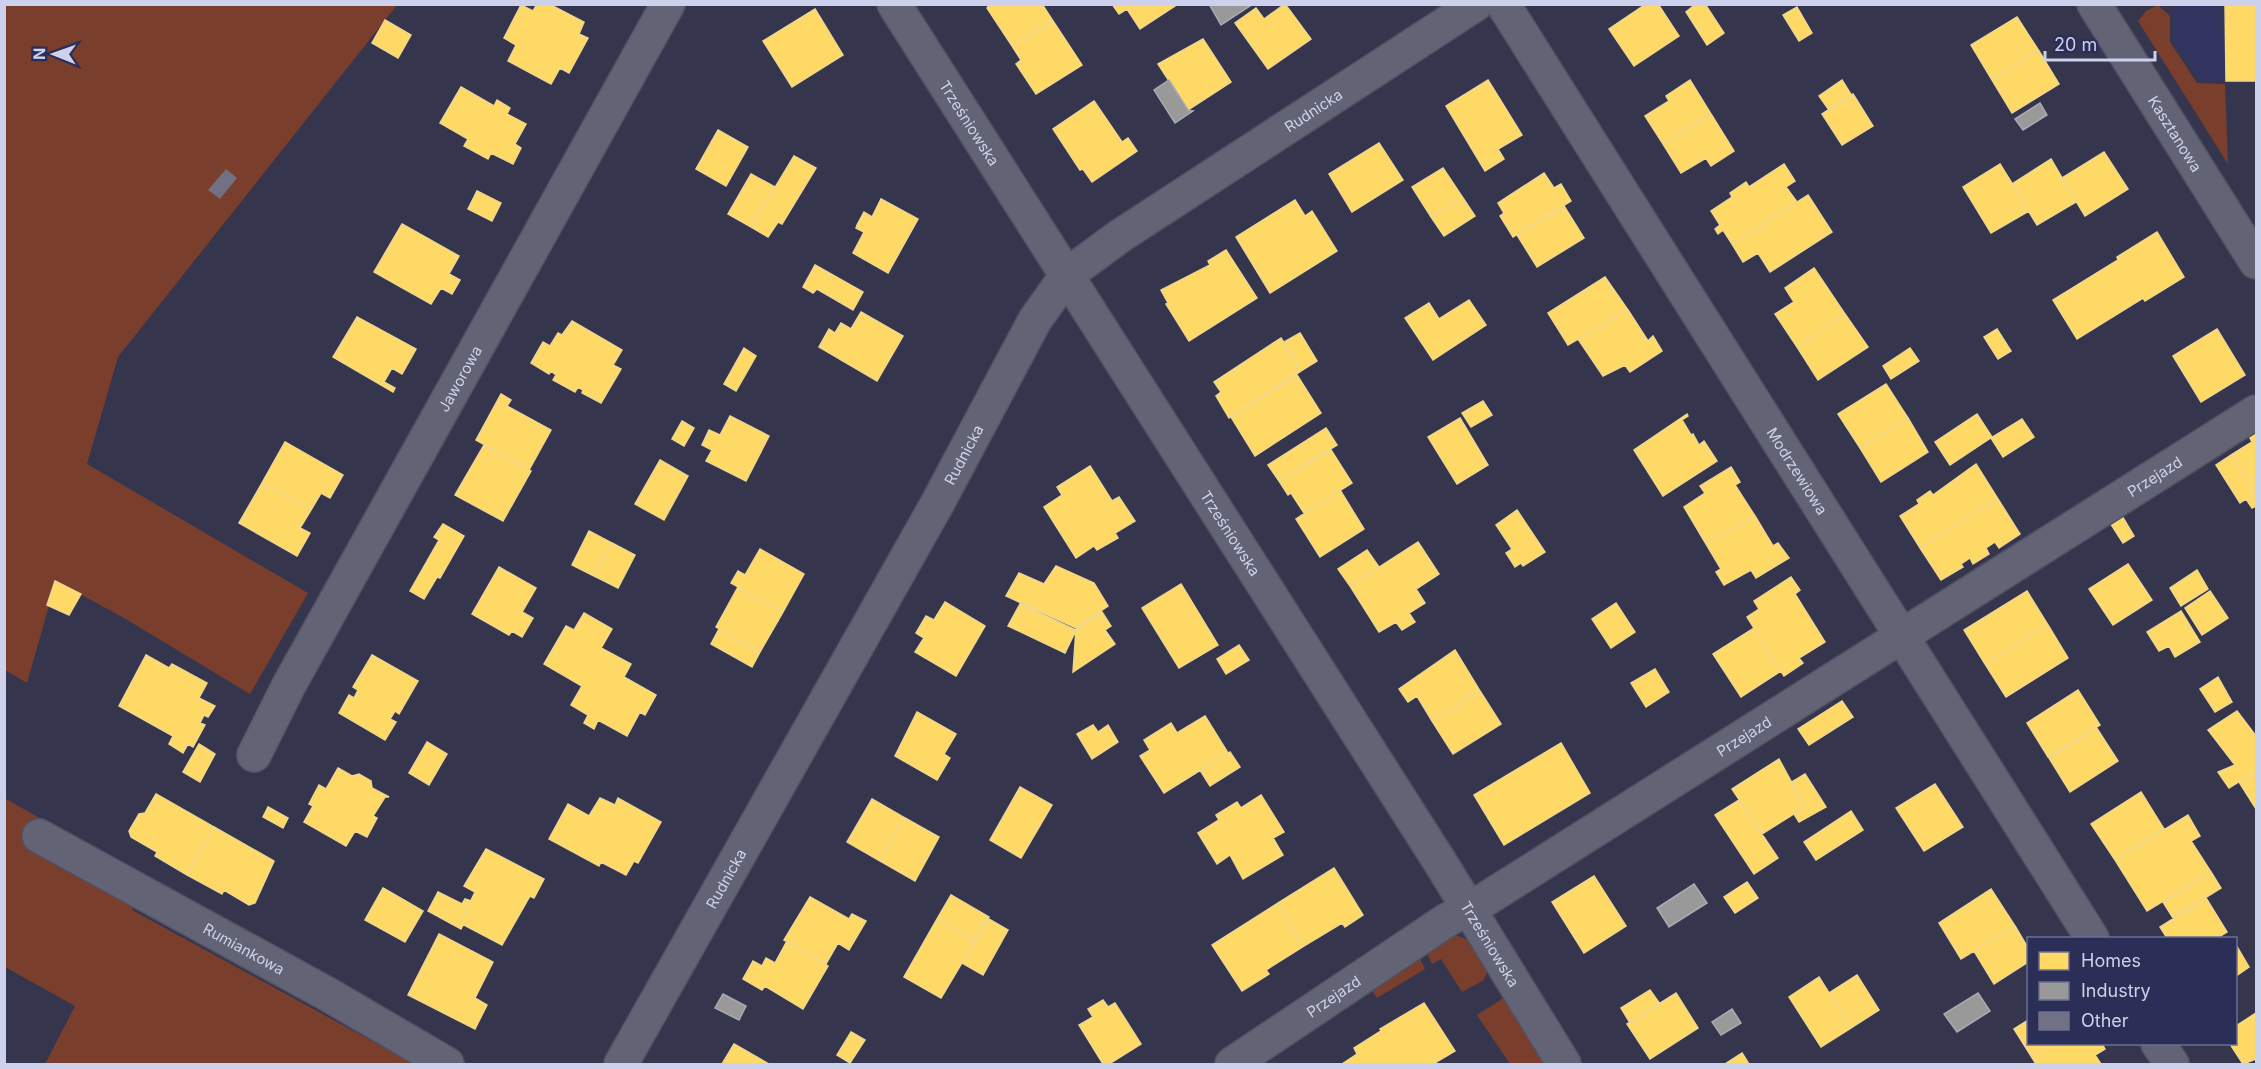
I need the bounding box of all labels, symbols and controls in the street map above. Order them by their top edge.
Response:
north arrow [24,24,84,84]
scale bar [2045,24,2154,62]
text: 20 m [2054,34,2097,55]
text: N [29,47,49,60]
street label: Trześniowska [936,77,1004,169]
street label: Rudnicka [1280,84,1346,136]
street label: Kasztanowa [2144,92,2206,175]
street label: Jaworowa [434,342,486,415]
street label: Rudnicka [940,421,987,488]
street label: Modrzewiowa [1763,424,1832,518]
street label: Przejazd [2123,452,2185,501]
street label: Trześniowska [1196,487,1265,579]
street label: Przejazd [1713,712,1775,760]
street label: Rudnicka [701,845,750,912]
street label: Trześniowska [1457,897,1524,990]
street label: Rumiankowa [200,919,288,978]
legend [2027,937,2237,1045]
text: Homes [2081,950,2141,971]
street label: Przejazd [1303,971,1364,1021]
text: Industry [2081,980,2151,1001]
text: Other [2081,1010,2129,1031]

